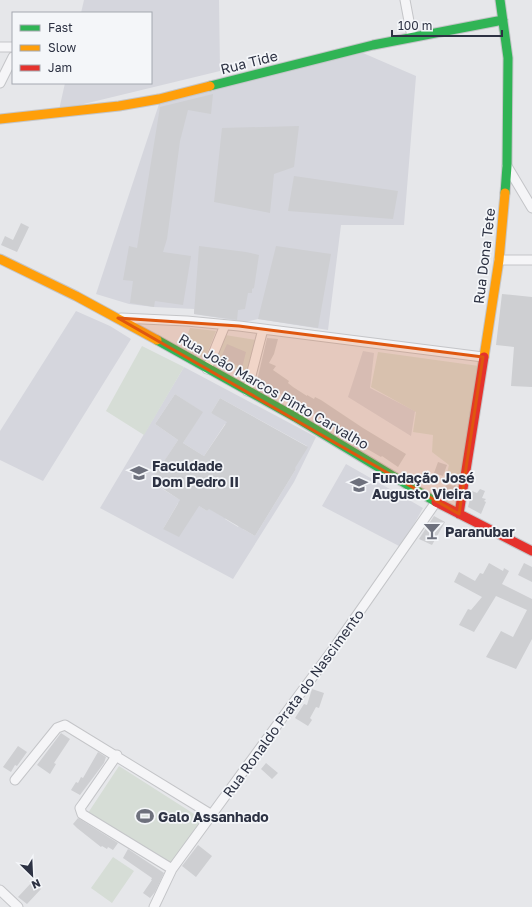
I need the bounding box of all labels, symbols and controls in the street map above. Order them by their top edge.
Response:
legend [12,12,152,84]
scale bar [392,12,502,38]
text: 100 m [398,18,432,33]
text: Fast [48,20,73,35]
text: Slow [48,40,76,55]
street label: Rua Tide [219,47,279,77]
text: Jam [48,60,72,75]
street label: Rua Dona Tete [470,207,498,305]
street label: Rua João Marcos Pinto Carvalho [176,330,372,452]
place label: Faculdade Dom Pedro II [152,457,239,490]
school or university icon: Faculdade Dom Pedro II [129,463,149,483]
place label: Fundação José Augusto Vieira [372,469,474,502]
school or university icon: Fundação José Augusto Vieira [349,475,369,495]
bar icon: Paranubar [422,521,442,541]
place label: Paranubar [445,523,515,540]
street label: Rua Ronaldo Prata do Nascimento [219,606,367,800]
sports icon: Galo Assanhado [135,806,155,826]
place label: Galo Assanhado [158,808,269,825]
north arrow [12,855,52,895]
text: N [30,877,43,892]

